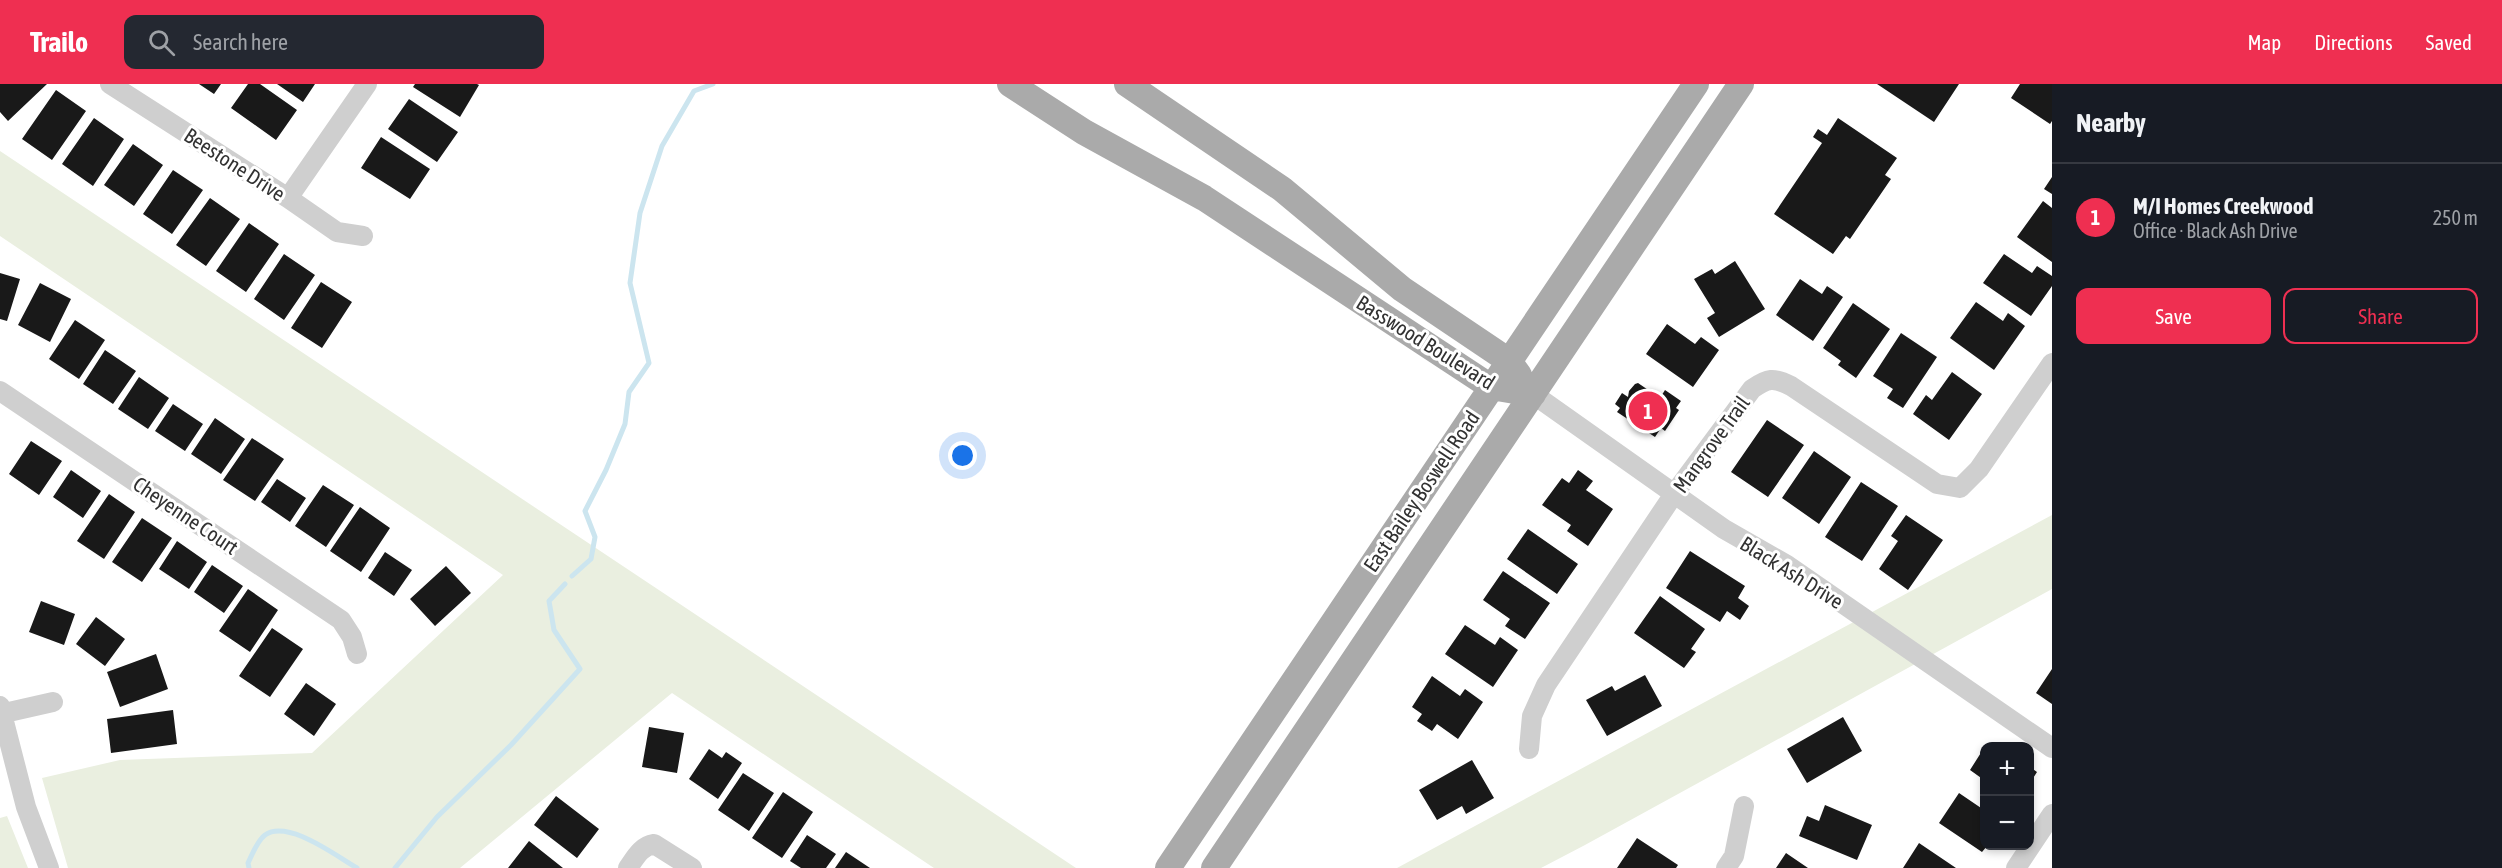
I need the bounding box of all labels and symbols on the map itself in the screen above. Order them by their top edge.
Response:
street label: Beestone Drive [180,123,290,205]
street label: Basswood Boulevard [1352,290,1500,394]
pin: 1 [1628,388,1668,434]
street label: Mangrove Trail [1668,391,1754,497]
street label: East Bailey Boswell Road [1358,406,1484,576]
your location [948,441,977,470]
street label: Cheyenne Court [129,471,243,559]
street label: Black Ash Drive [1736,531,1848,613]

